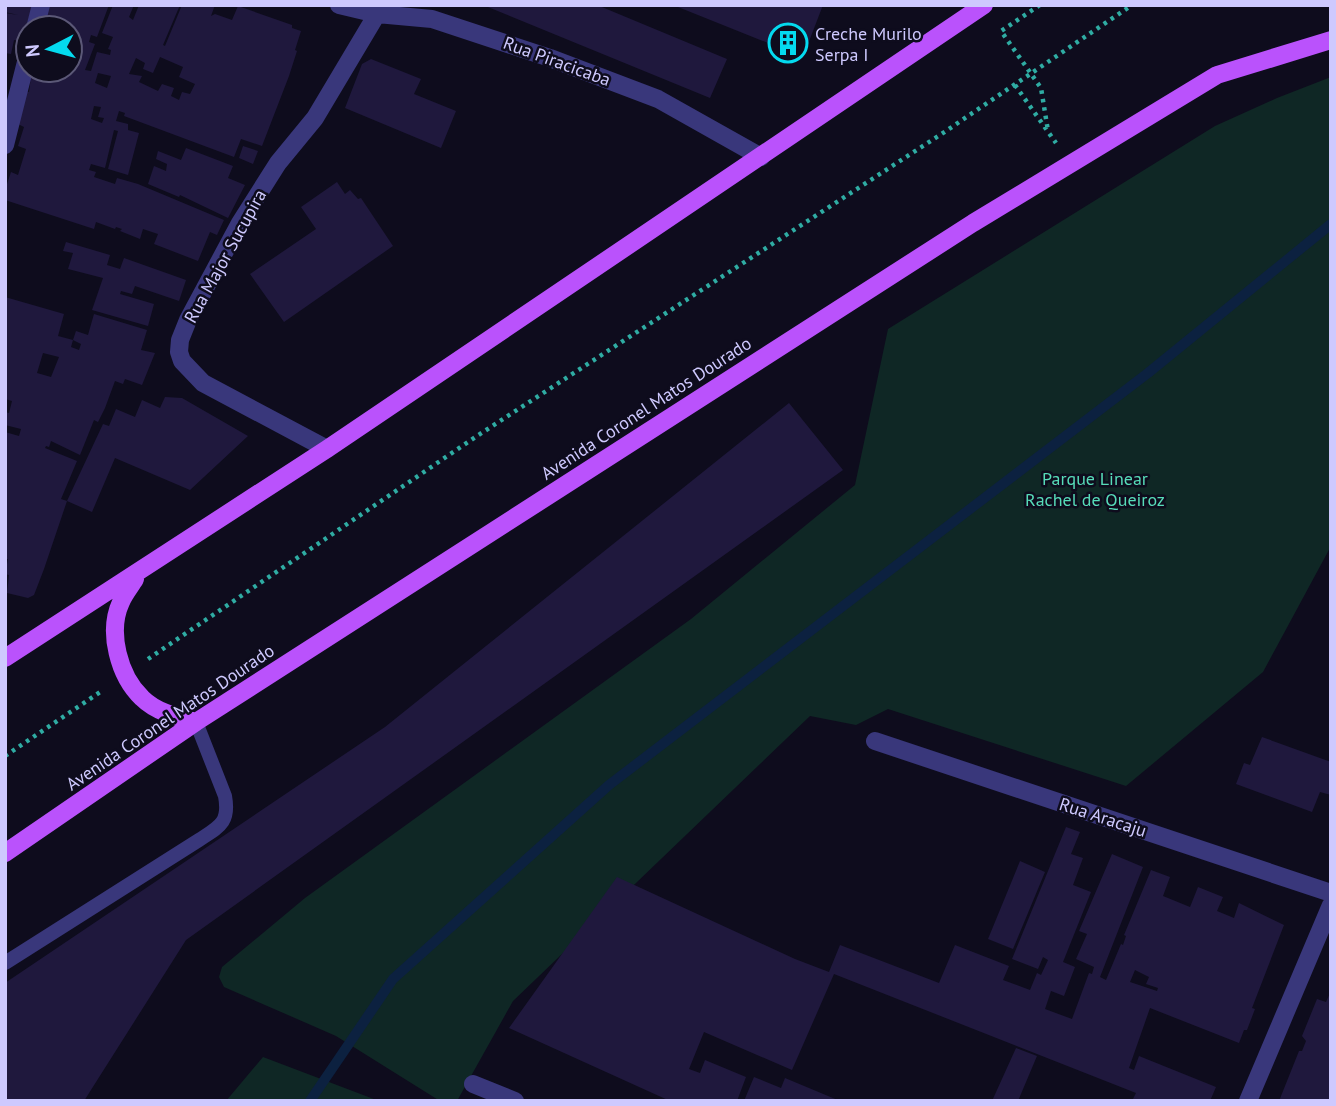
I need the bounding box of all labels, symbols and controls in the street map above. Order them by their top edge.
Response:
north arrow [14,14,84,84]
building icon: Creche Murilo Serpa I [767,22,809,64]
place label: Creche Murilo Serpa I [815,22,922,66]
street label: Rua Piracicaba [500,31,614,91]
text: N [20,43,45,58]
street label: Rua Major Sucupira [179,185,271,327]
street label: Avenida Coronel Matos Dourado [536,331,756,485]
park label: Parque Linear Rachel de Queiroz [1025,467,1165,511]
street label: Avenida Coronel Matos Dourado [61,639,279,795]
street label: Rua Aracaju [1056,792,1150,842]

